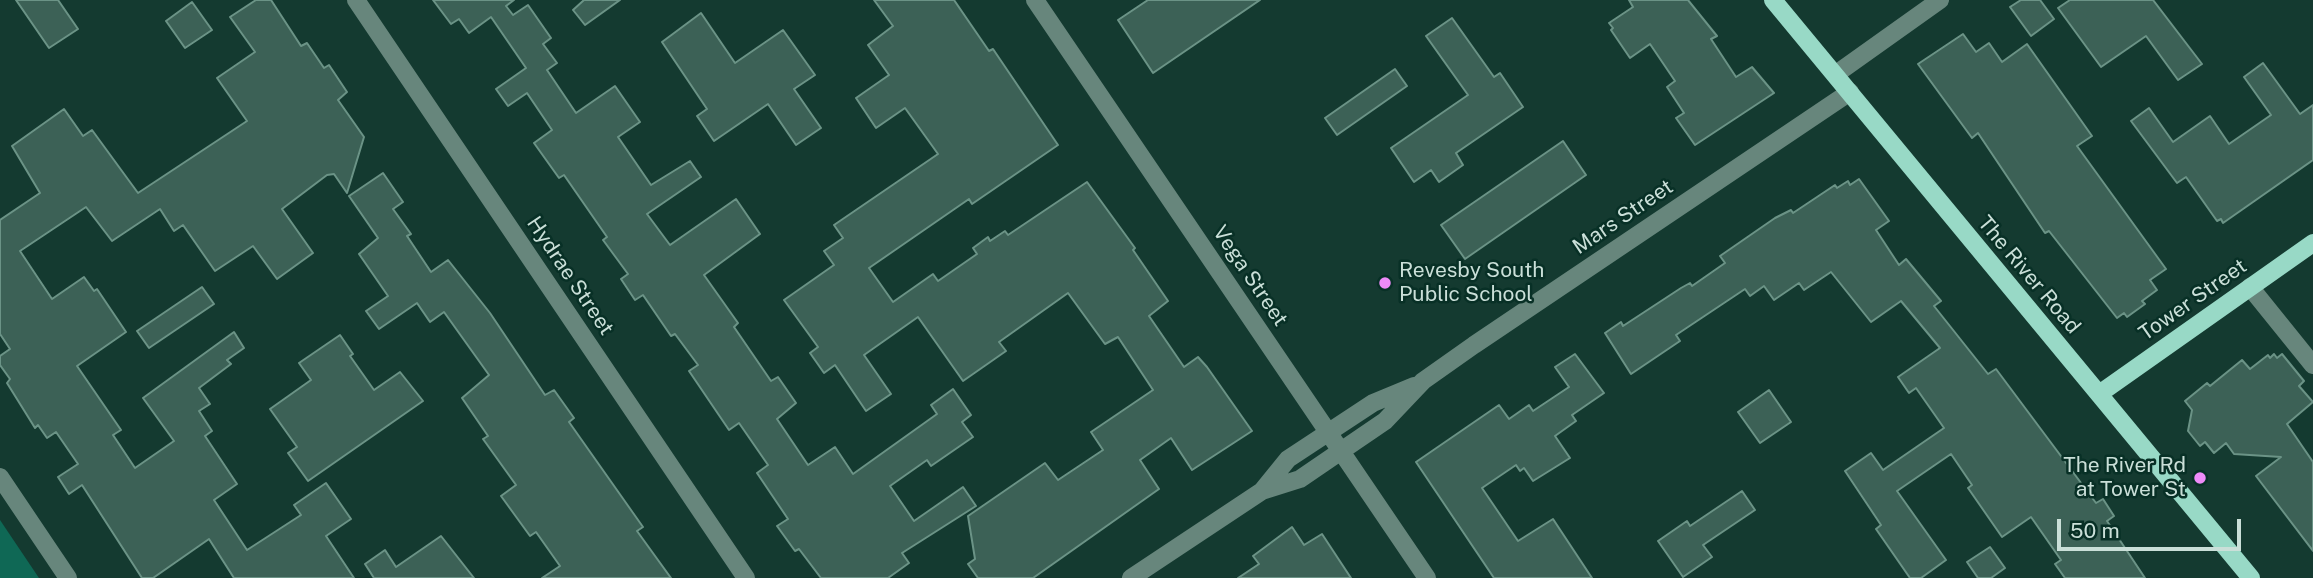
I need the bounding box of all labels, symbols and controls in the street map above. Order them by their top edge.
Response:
street label: Mars Street [1568,174,1678,260]
street label: The River Road [1972,211,2086,339]
street label: Hydrae Street [521,212,619,340]
street label: Vega Street [1207,221,1293,331]
street label: Tower Street [2134,254,2252,346]
place label: Revesby South Public School [1399,258,1544,308]
marker: Revesby South Public School [1377,275,1393,291]
place label: The River Rd at Tower St [2063,453,2186,503]
marker: The River Rd at Tower St [2192,470,2208,486]
scale bar [2061,504,2245,548]
text: 50 m [2070,518,2120,543]

